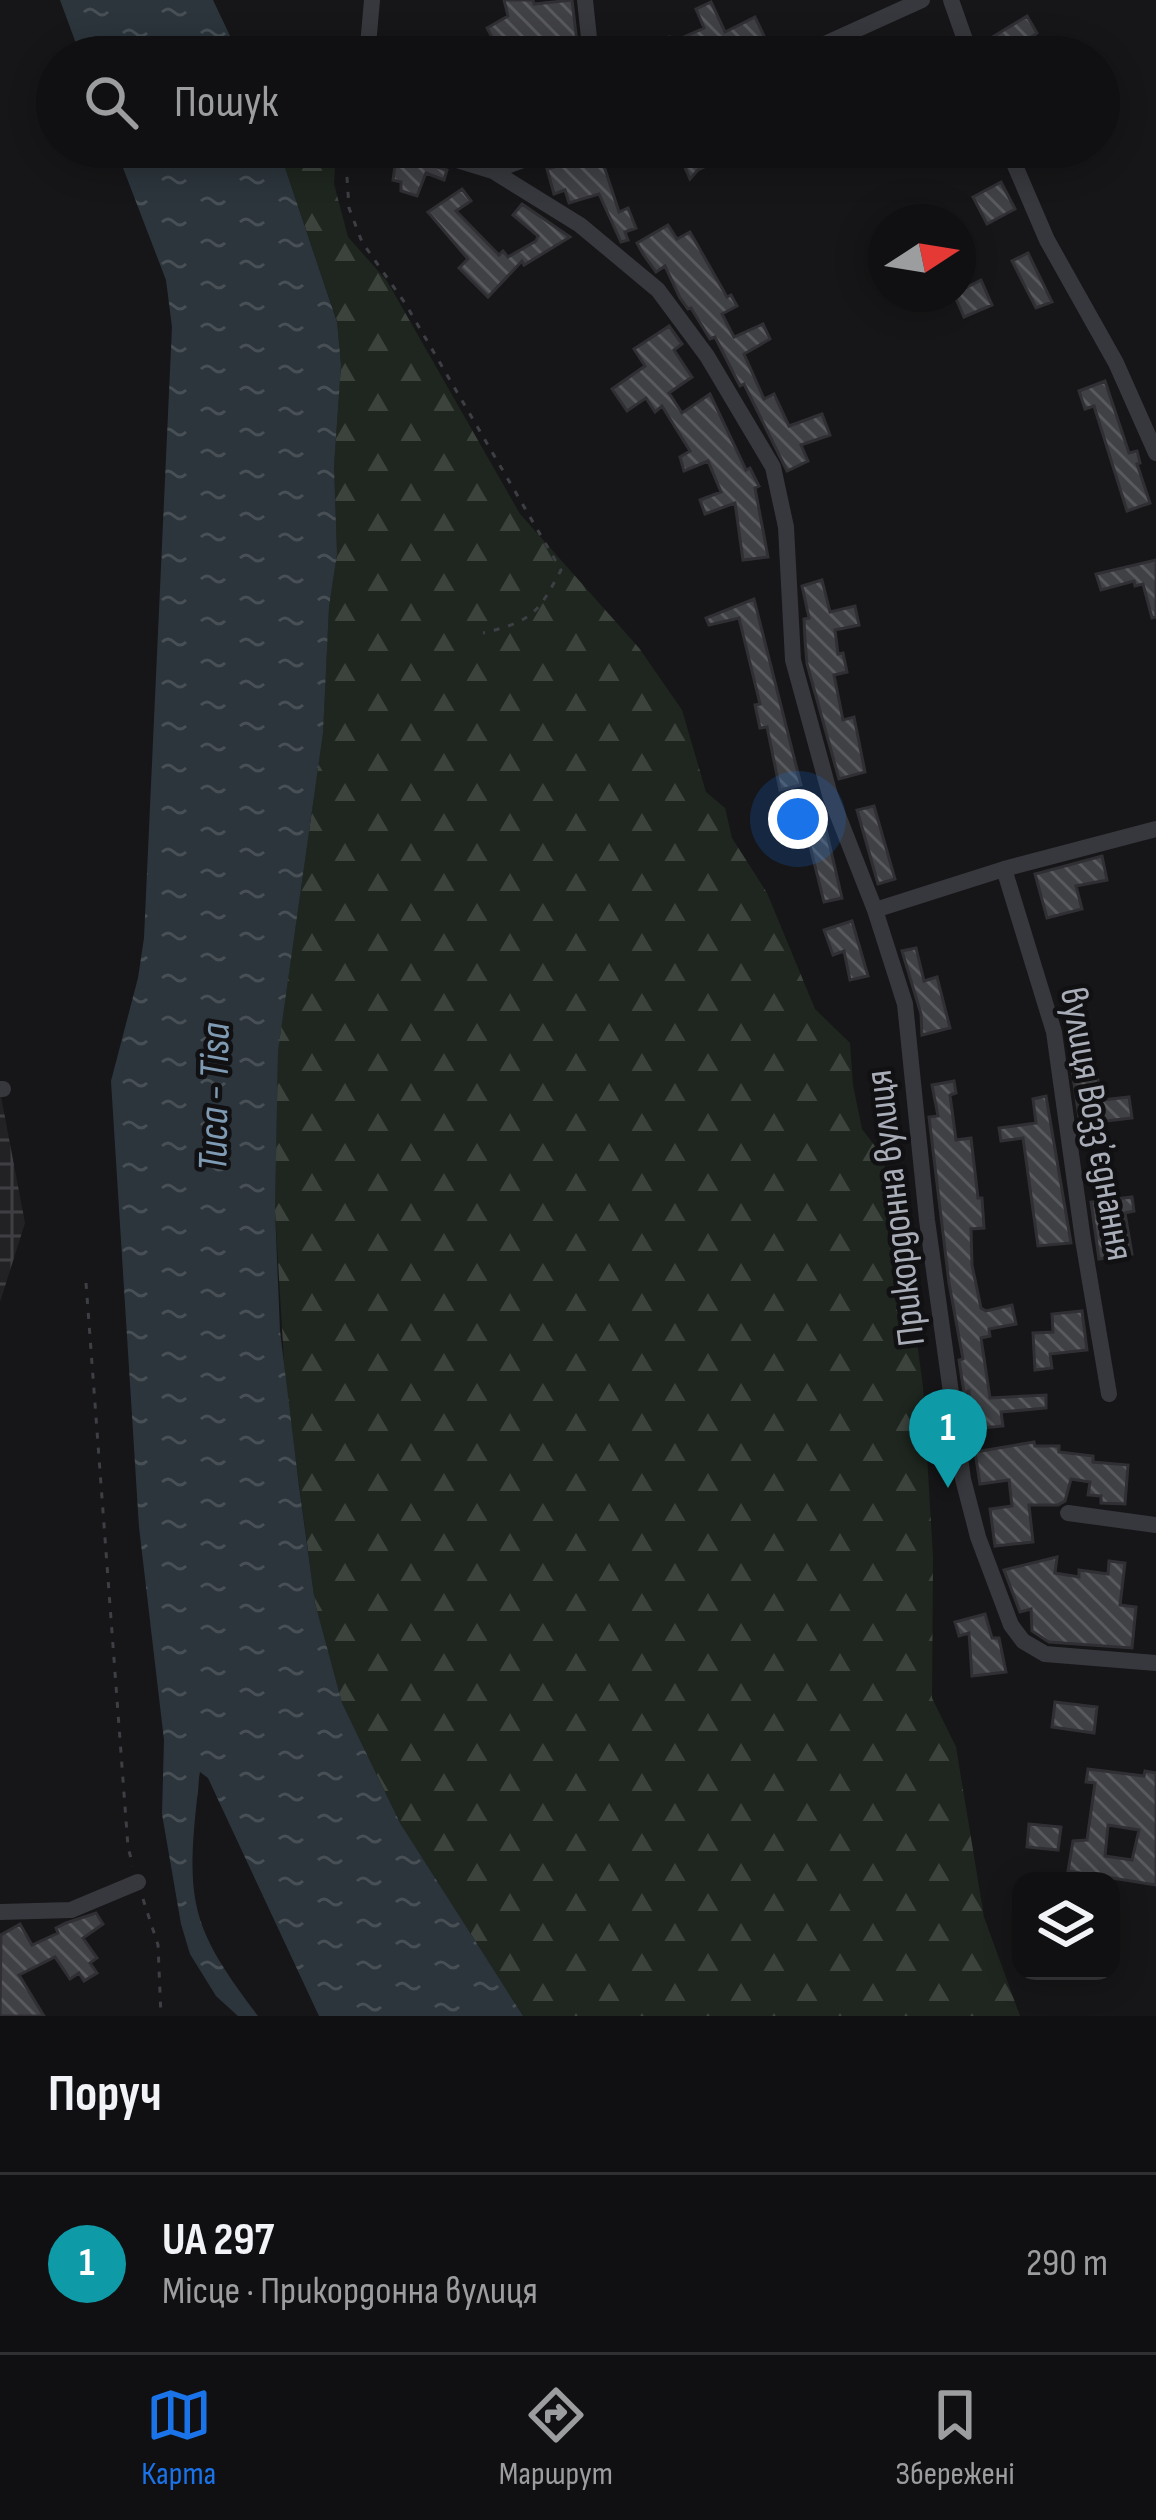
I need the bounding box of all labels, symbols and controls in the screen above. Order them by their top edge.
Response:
search box [36,36,1120,168]
icon: search [78,69,144,135]
text: Пошук [174,75,278,130]
north arrow [868,204,976,312]
your location [768,789,828,849]
street label: вулиця Воззʼєднання [1049,984,1143,1264]
water label: Тиса - Tisa [188,1022,242,1172]
street label: Прикордонна вулиця [856,1067,936,1349]
pin: 1 [909,1389,987,1488]
map controls [1012,1872,1120,1980]
button: layers [1012,1872,1120,1980]
text: Поруч [48,2064,162,2125]
text: UA 297 [162,2213,274,2268]
text: 1 [79,2240,95,2287]
text: 290 m [1026,2240,1108,2287]
text: Місце · Прикордонна вулиця [162,2268,538,2315]
tab: Карта [141,2382,216,2494]
tab: Маршрут [499,2382,613,2494]
tab: Збережені [895,2382,1015,2494]

